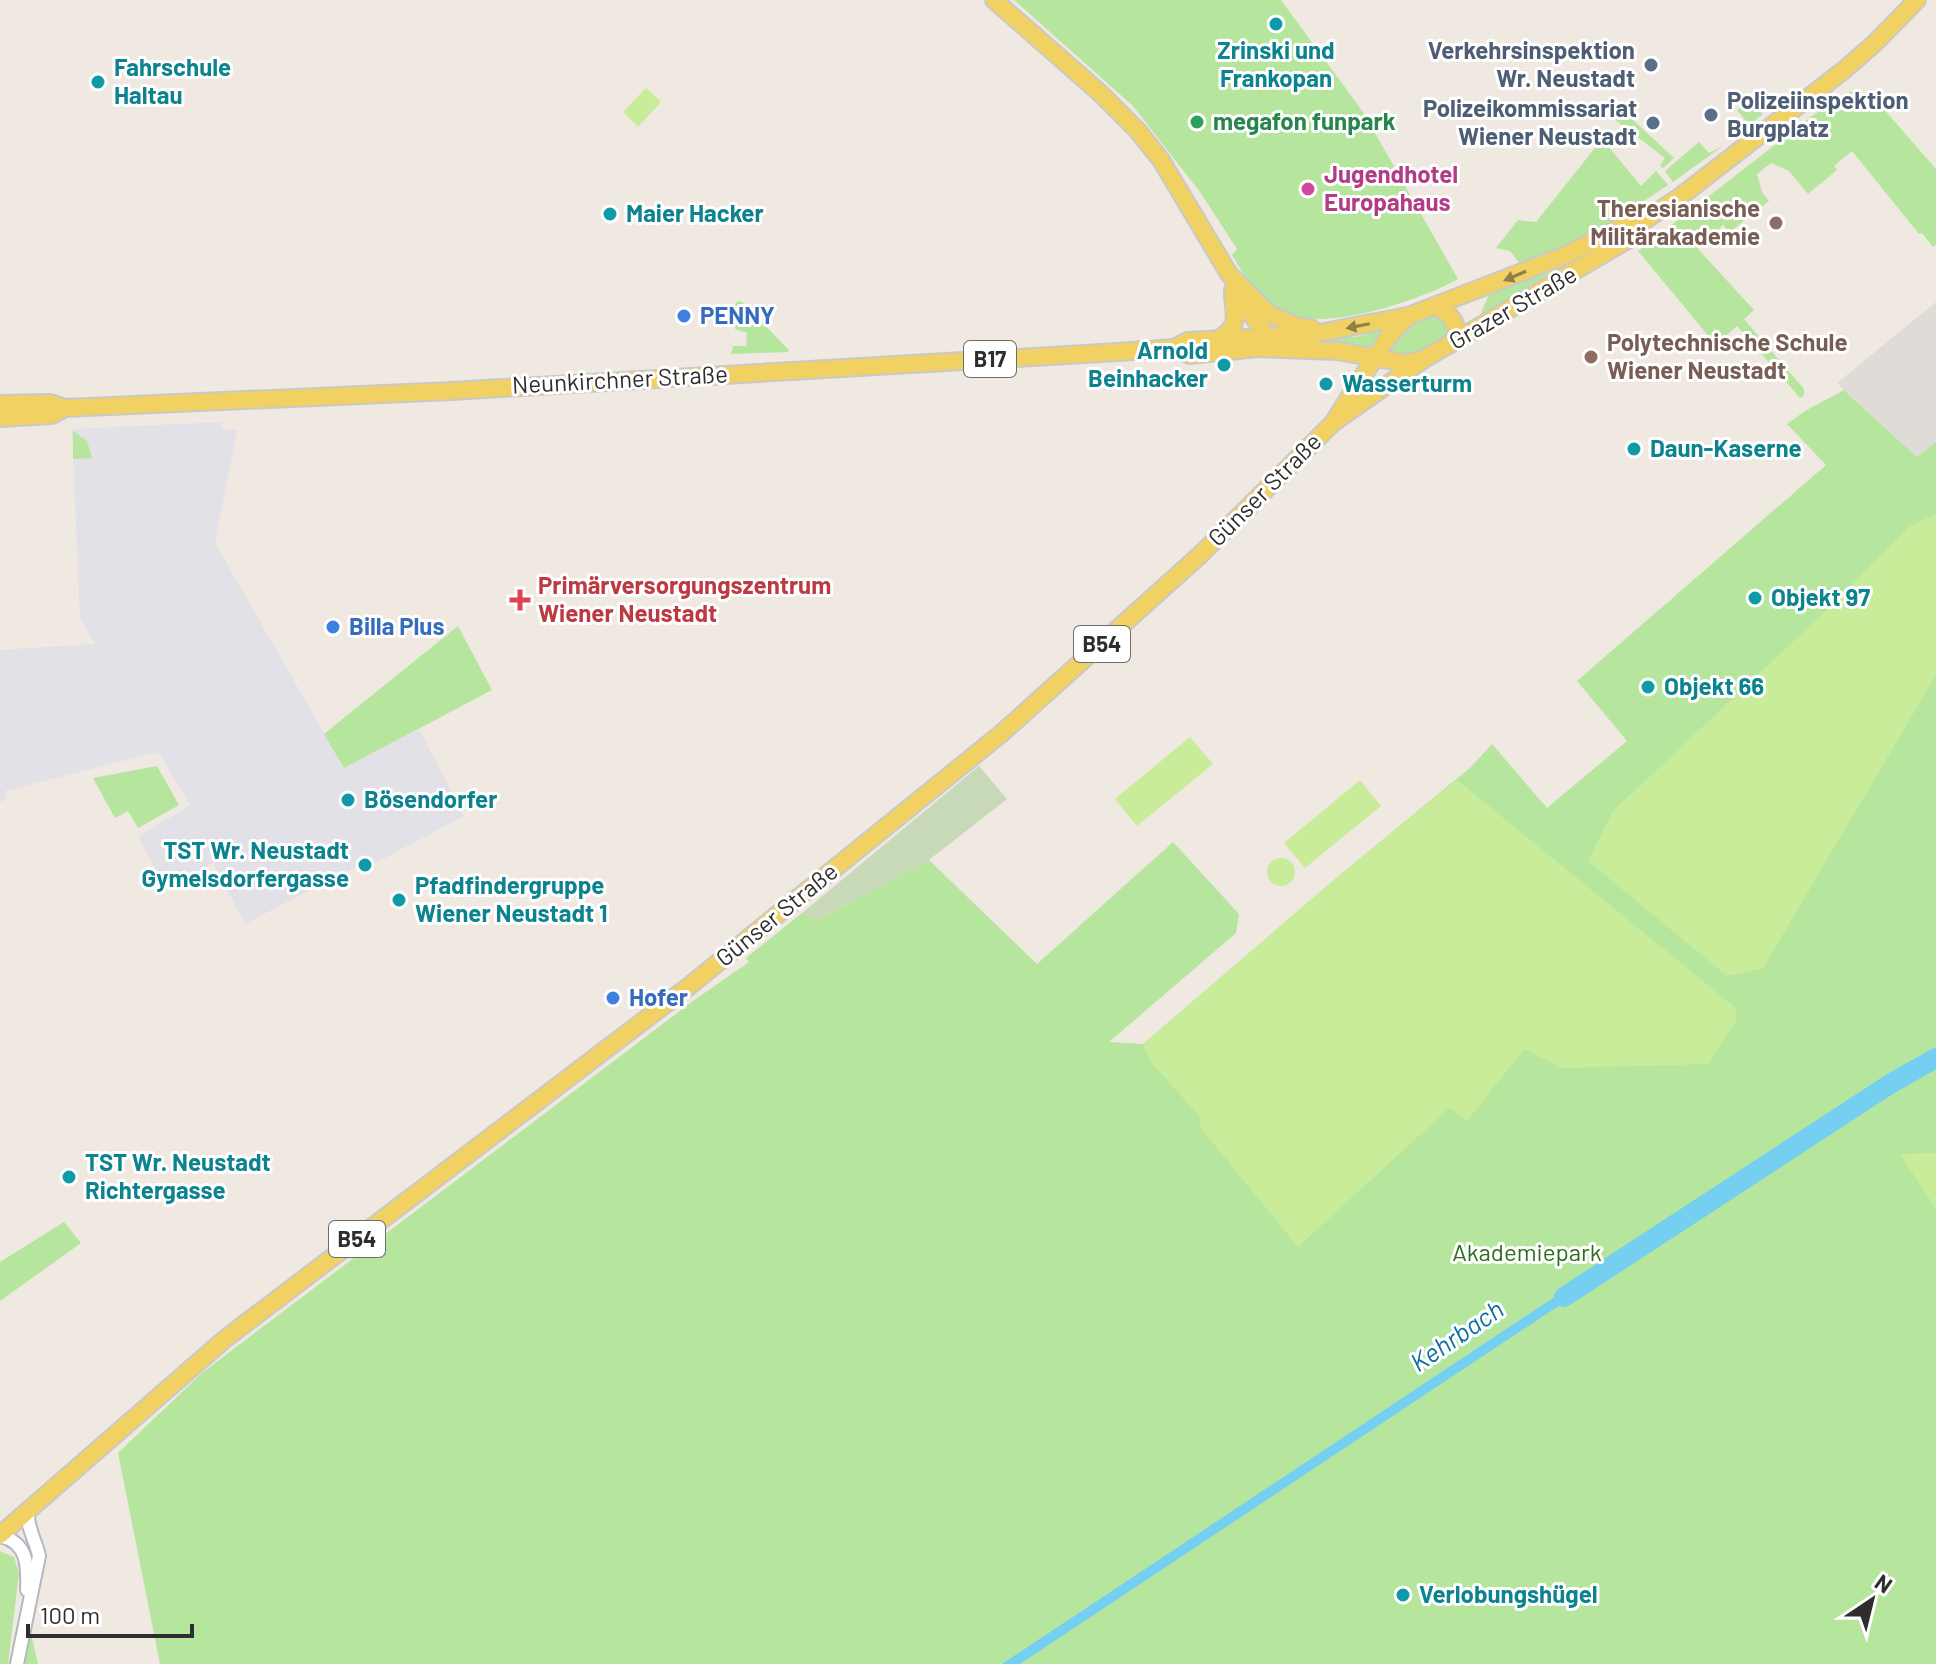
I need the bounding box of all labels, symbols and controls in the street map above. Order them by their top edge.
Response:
marker: Zrinski und Frankopan [1267,15,1285,33]
place label: Zrinski und Frankopan [1217,35,1335,92]
place label: Verkehrsinspektion Wr. Neustadt [1428,35,1635,92]
place label: Fahrschule Haltau [114,52,231,109]
marker: Verkehrsinspektion Wr. Neustadt [1642,56,1660,74]
marker: Fahrschule Haltau [89,73,107,91]
place label: Polizeiinspektion Burgplatz [1727,85,1909,142]
place label: Polizeikommissariat Wiener Neustadt [1423,93,1637,150]
place label: megafon funpark [1213,106,1396,135]
marker: Polizeiinspektion Burgplatz [1702,106,1720,124]
marker: megafon funpark [1188,113,1206,131]
marker: Polizeikommissariat Wiener Neustadt [1644,114,1662,132]
place label: Jugendhotel Europahaus [1324,159,1458,216]
marker: Jugendhotel Europahaus [1299,180,1317,198]
place label: Theresianische Militärakademie [1590,193,1760,250]
place label: Maier Hacker [626,198,764,227]
marker: Maier Hacker [601,205,619,223]
marker: Theresianische Militärakademie [1767,214,1785,232]
street label: Grazer Straße [1443,259,1581,355]
one-way arrow [1503,269,1527,282]
place label: PENNY [700,300,775,329]
marker: PENNY [675,307,693,325]
one-way arrow [1345,320,1370,332]
place label: Polytechnische Schule Wiener Neustadt [1607,327,1848,384]
place label: Arnold Beinhacker [1088,335,1208,392]
road number: B17 [964,341,1016,377]
marker: Polytechnische Schule Wiener Neustadt [1582,348,1600,366]
marker: Arnold Beinhacker [1215,356,1233,374]
street label: Neunkirchner Straße [511,358,729,399]
place label: Wasserturm [1342,368,1472,397]
marker: Wasserturm [1317,375,1335,393]
street label: Günser Straße [1201,426,1327,552]
place label: Daun-Kaserne [1650,433,1802,462]
marker: Daun-Kaserne [1625,440,1643,458]
place label: Primärversorgungszentrum Wiener Neustadt [538,570,831,627]
place label: Objekt 97 [1771,582,1870,611]
marker: Primärversorgungszentrum Wiener Neustadt [509,589,531,611]
marker: Objekt 97 [1746,589,1764,607]
place label: Billa Plus [349,611,445,640]
marker: Billa Plus [324,618,342,636]
road number: B54 [1074,626,1130,662]
place label: Objekt 66 [1664,671,1764,700]
marker: Objekt 66 [1639,678,1657,696]
place label: Bösendorfer [364,784,497,813]
marker: Bösendorfer [339,791,357,809]
place label: TST Wr. Neustadt Gymelsdorfergasse [142,835,349,892]
marker: TST Wr. Neustadt Gymelsdorfergasse [356,856,374,874]
street label: Günser Straße [709,856,843,972]
place label: Pfadfindergruppe Wiener Neustadt 1 [415,870,607,927]
marker: Pfadfindergruppe Wiener Neustadt 1 [390,891,408,909]
place label: Hofer [629,982,688,1011]
marker: Hofer [604,989,622,1007]
place label: TST Wr. Neustadt Richtergasse [85,1147,271,1204]
marker: TST Wr. Neustadt Richtergasse [60,1168,78,1186]
road number: B54 [329,1221,385,1257]
park label: Akademiepark [1452,1237,1602,1266]
water label: Kehrbach [1404,1292,1509,1377]
north arrow [1832,1560,1912,1640]
text: N [1871,1568,1897,1598]
place label: Verlobungshügel [1419,1579,1598,1608]
marker: Verlobungshügel [1394,1586,1412,1604]
scale bar [28,1588,192,1638]
text: 100 m [40,1600,100,1629]

